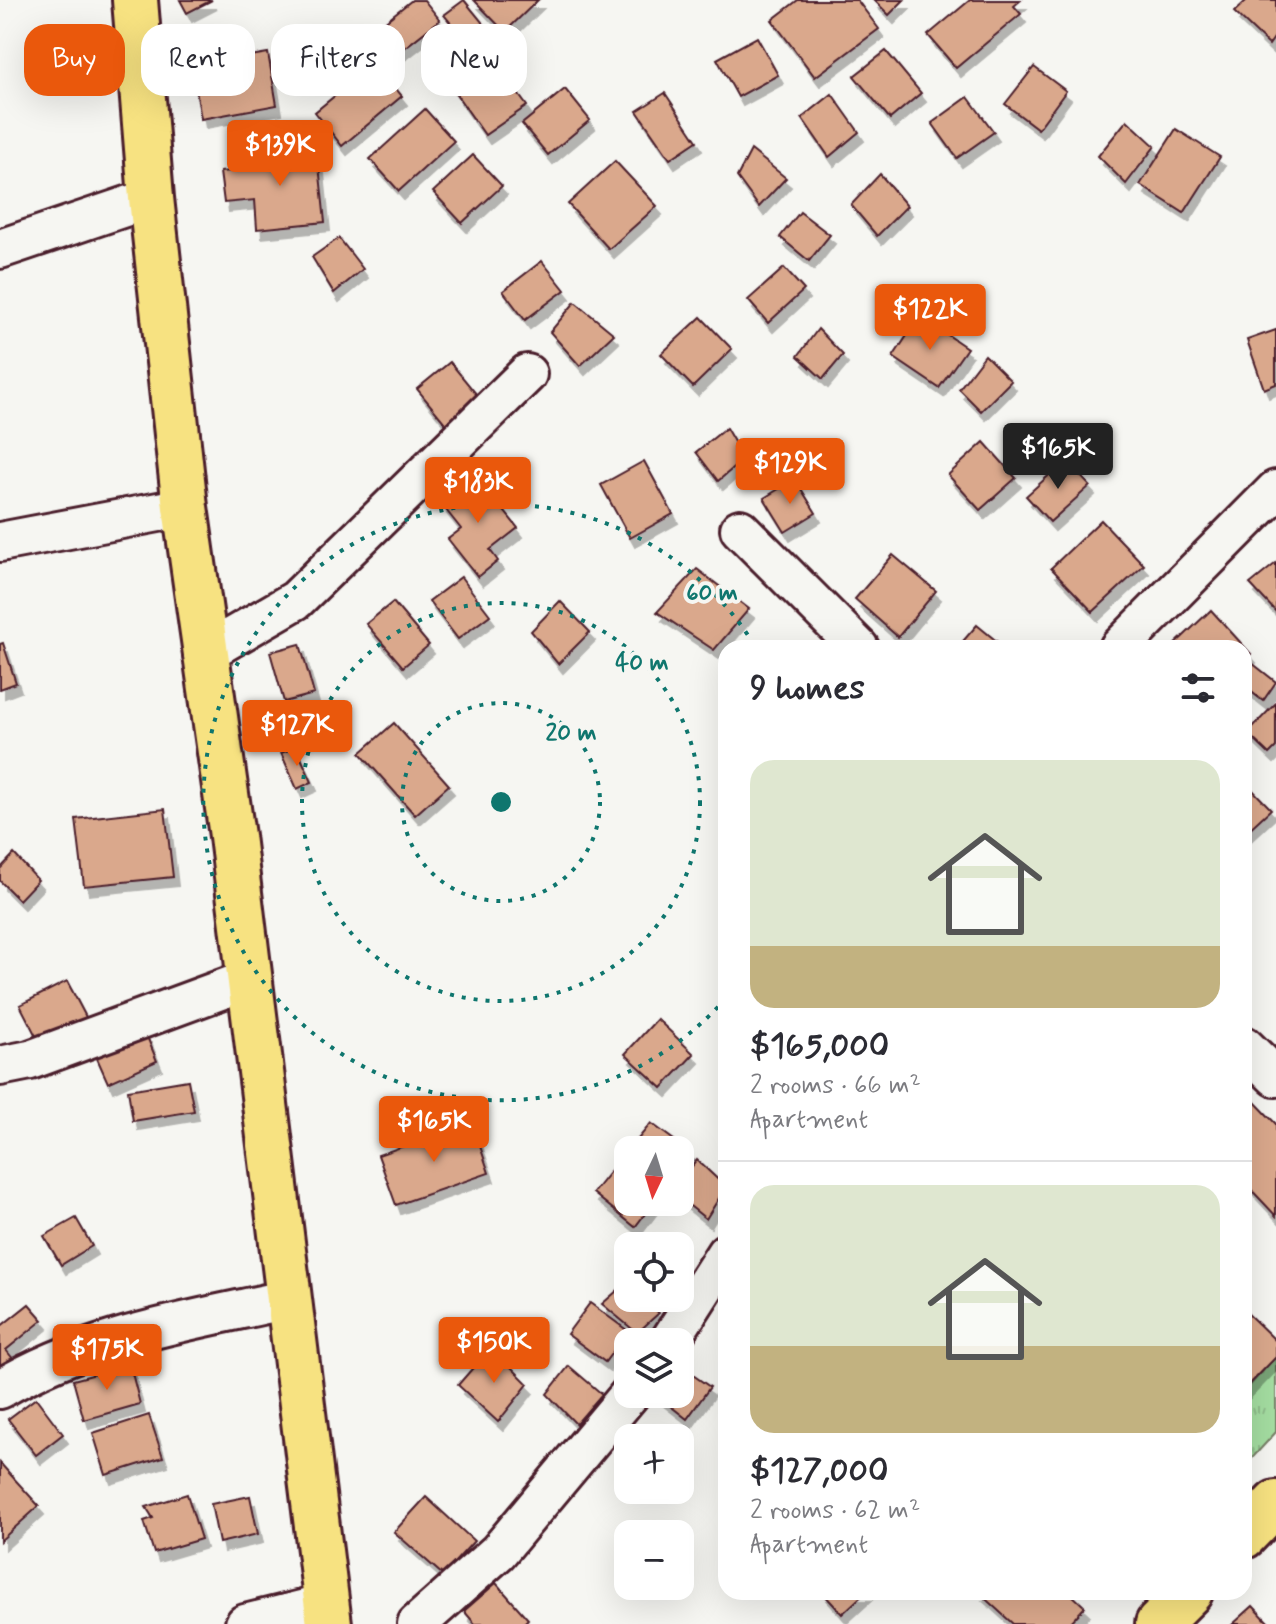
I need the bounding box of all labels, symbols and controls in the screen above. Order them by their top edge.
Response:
chip: Buy [24,24,125,96]
chip: Rent [141,24,255,96]
chip: Filters [271,24,405,96]
chip: New [421,24,527,96]
pin: $139K [224,120,336,188]
text: $139K [245,129,315,163]
pin: $122K [874,284,986,352]
text: $122K [893,293,967,327]
pin: $165K [1002,423,1114,491]
text: $165K [1021,432,1095,466]
pin: $129K [734,438,846,506]
text: $129K [754,447,826,481]
pin: $183K [422,457,534,525]
text: $183K [443,466,513,500]
text: 60 m [686,578,738,609]
text: 40 m [615,648,669,679]
text: 9 homes [750,666,865,711]
icon: filters [1176,666,1220,710]
pin: $127K [241,700,353,768]
text: $127K [260,709,334,743]
text: 20 m [545,718,597,749]
centre of rings [487,788,515,816]
icon: home [913,812,1057,956]
text: $165,000 [750,1024,889,1069]
text: 2 rooms · 66 m² [750,1069,921,1103]
pin: $165K [378,1096,490,1164]
text: Apartment [750,1103,868,1137]
text: $165K [397,1105,471,1139]
north arrow [614,1136,694,1216]
map controls [614,1136,694,1600]
button: locate [614,1232,694,1312]
icon: home [913,1237,1057,1381]
pin: $150K [438,1317,550,1385]
pin: $175K [51,1324,163,1392]
text: $150K [457,1326,531,1360]
button: layers [614,1328,694,1408]
text: $175K [71,1333,143,1367]
button: + [614,1424,694,1504]
text: $127,000 [750,1449,888,1494]
text: 2 rooms · 62 m² [750,1494,920,1528]
button: − [614,1520,694,1600]
text: Apartment [750,1528,868,1562]

